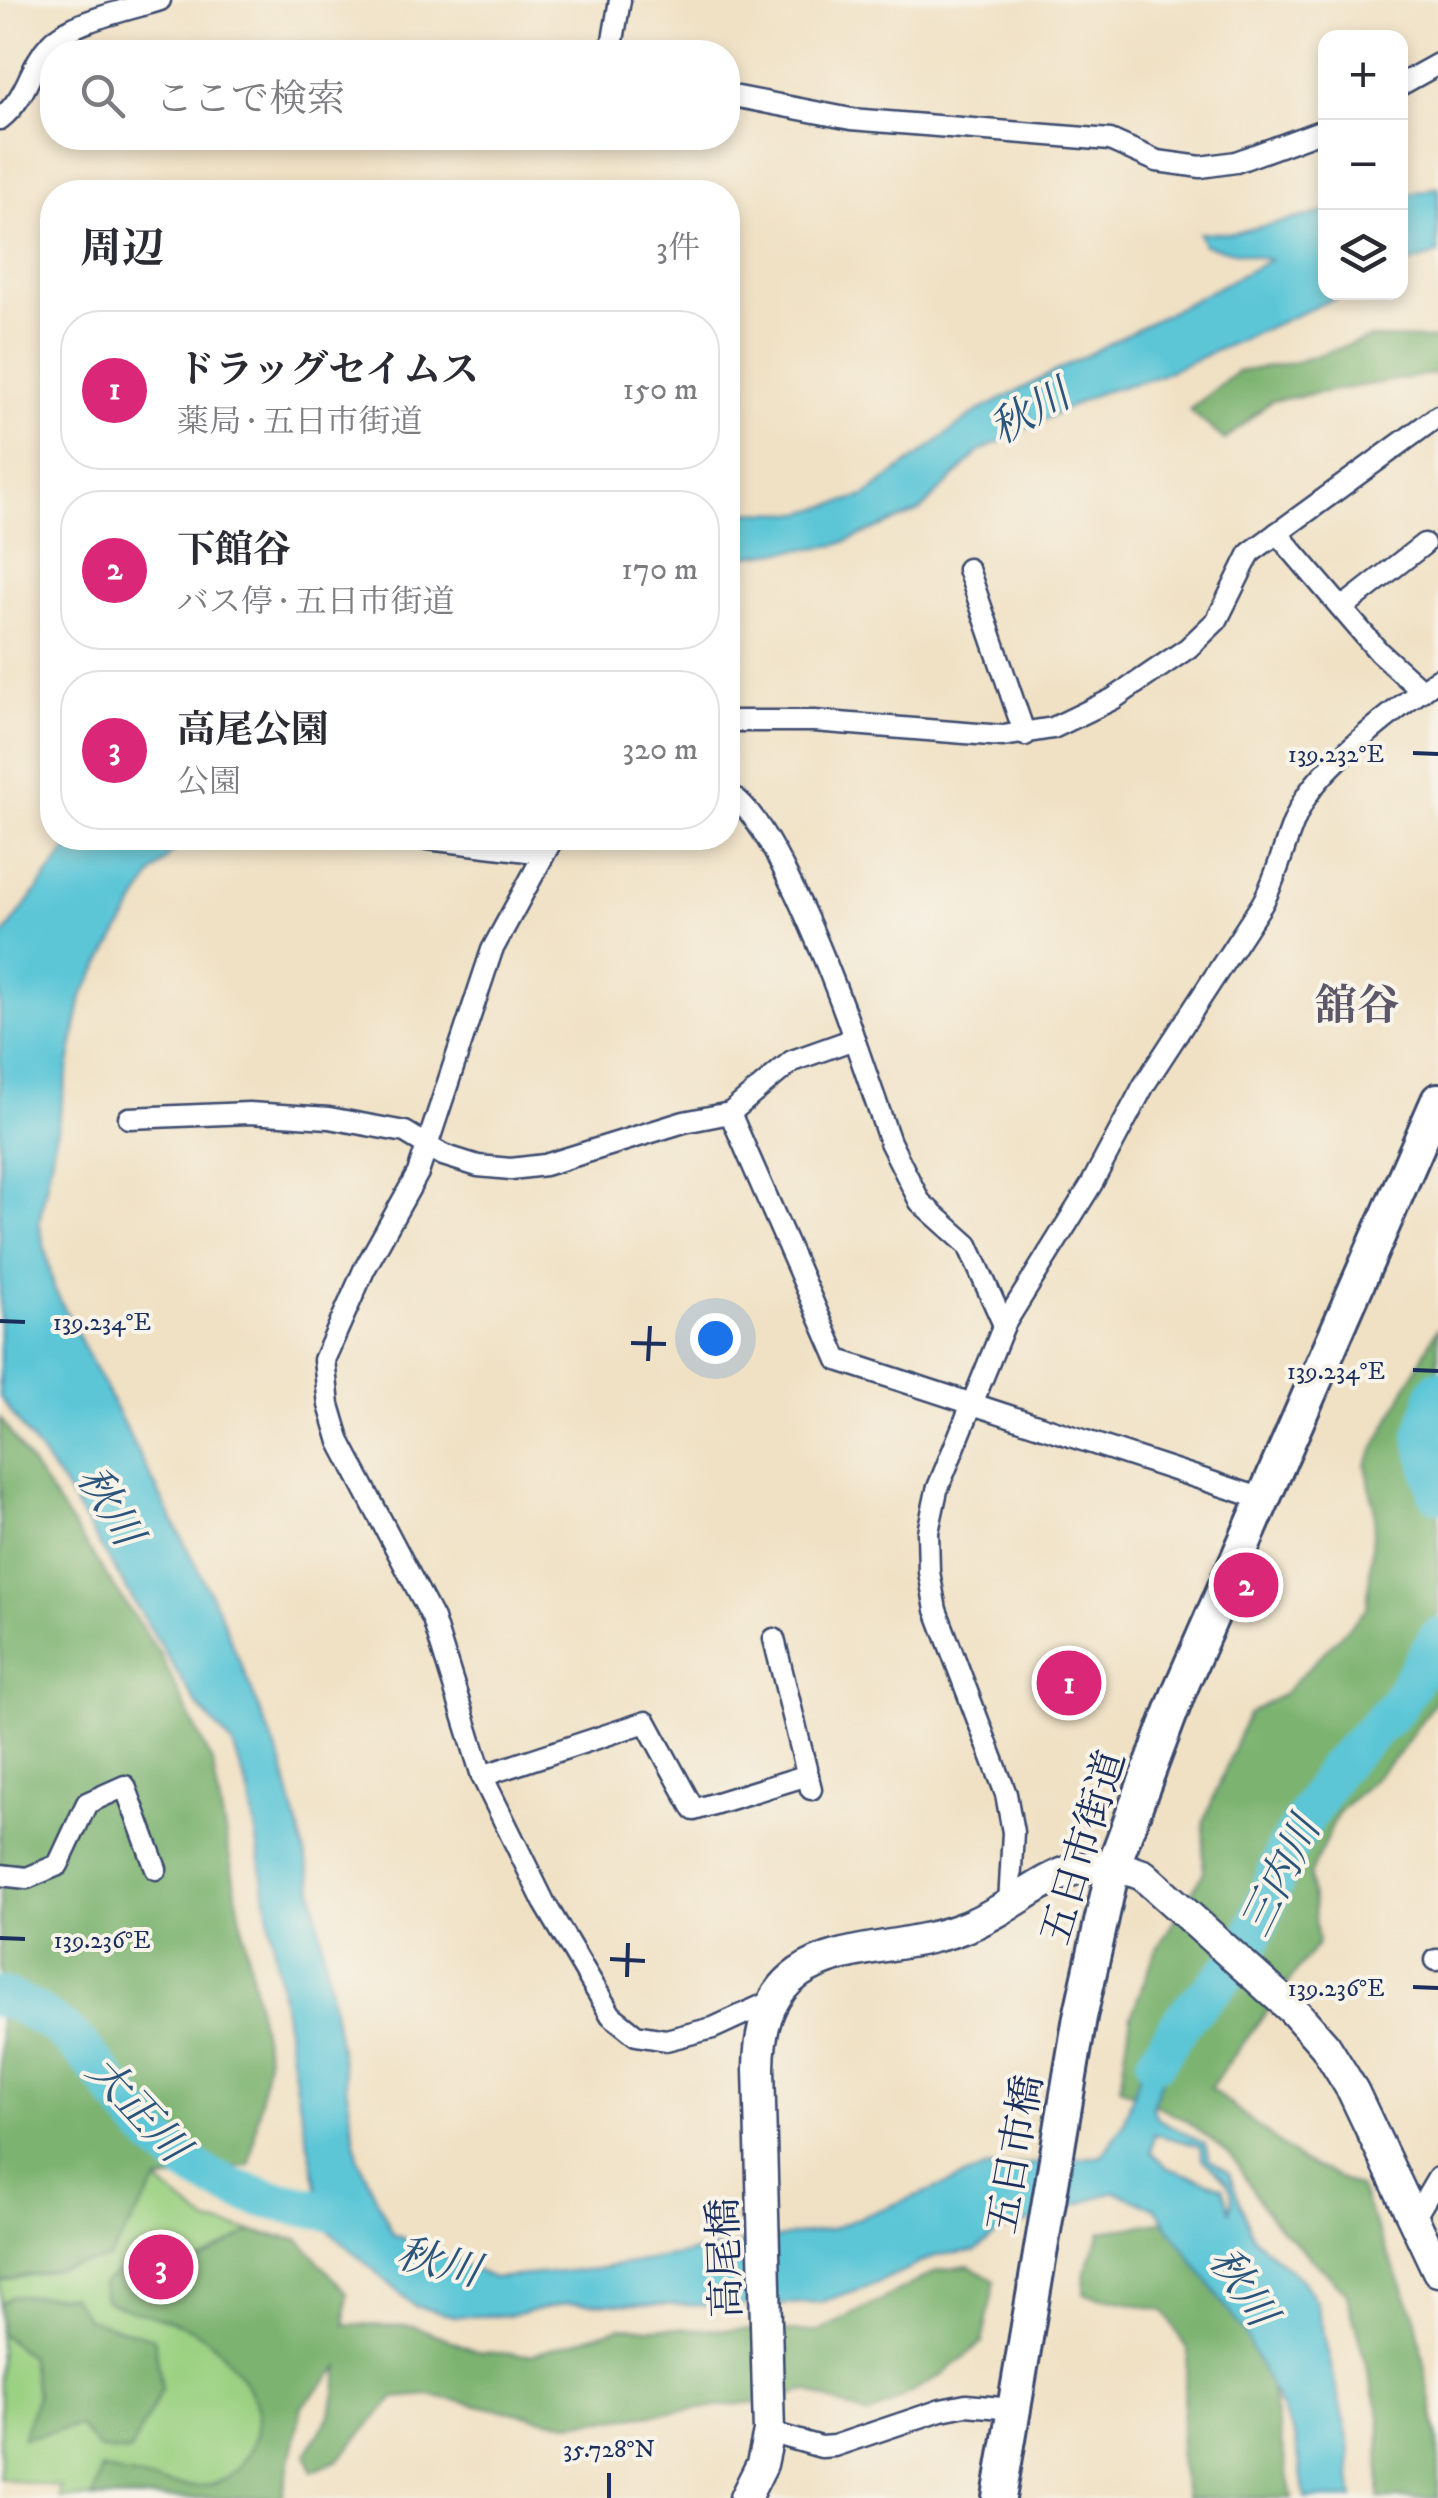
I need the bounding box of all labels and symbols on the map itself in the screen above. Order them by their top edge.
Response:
water label: 秋川 [981,368,1083,457]
text: 139.232°E [1288,739,1384,770]
district label: 舘谷 [1315,981,1399,1033]
text: 139.234°E [53,1307,151,1338]
your location [690,1313,741,1364]
text: 139.234°E [1287,1356,1385,1387]
water label: 秋川 [65,1457,154,1559]
pin: 2 [1214,1548,1278,1622]
pin: 1 [1036,1646,1102,1720]
street label: 五日市街道 [1032,1745,1138,1951]
water label: 三内川 [1231,1806,1334,1945]
text: 139.236°E [53,1925,151,1956]
text: 139.236°E [1287,1973,1385,2004]
water label: 大正川 [75,2046,202,2177]
street label: 五日市橋 [978,2071,1055,2238]
street label: 高尾橋 [700,2197,754,2319]
water label: 秋川 [391,2229,489,2300]
pin: 3 [128,2230,194,2304]
water label: 秋川 [1196,2238,1289,2340]
text: 35.728°N [563,2434,655,2465]

